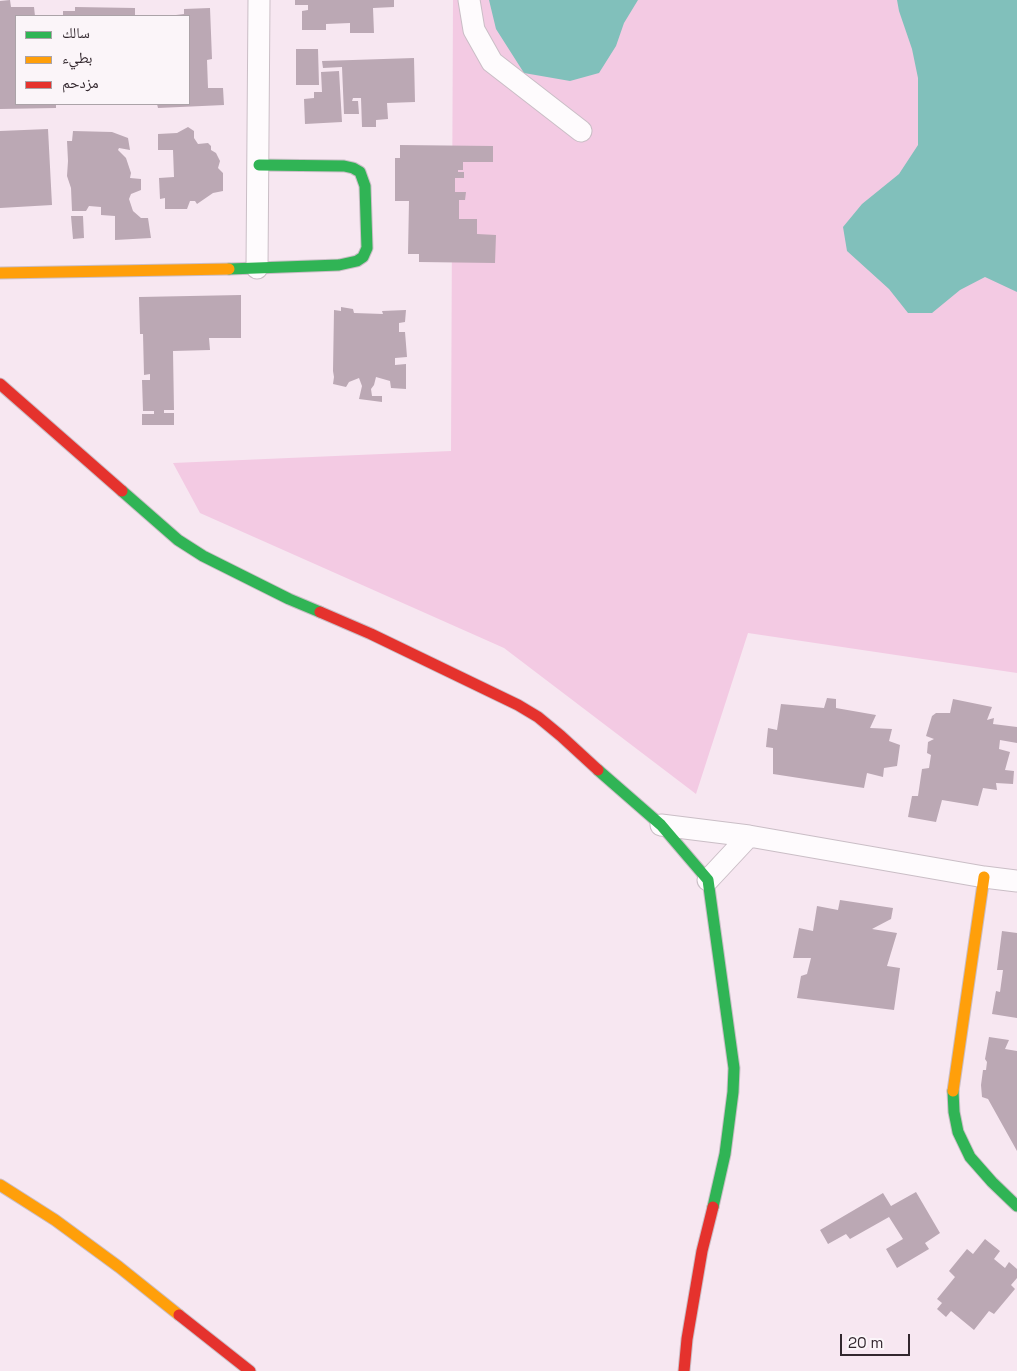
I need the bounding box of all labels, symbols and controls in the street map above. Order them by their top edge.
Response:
legend [15,15,190,105]
text: سالك [62,23,90,42]
text: بطيء [62,48,92,67]
text: مزدحم [62,73,99,92]
scale bar [842,1324,912,1356]
text: 20 m [848,1333,883,1352]

